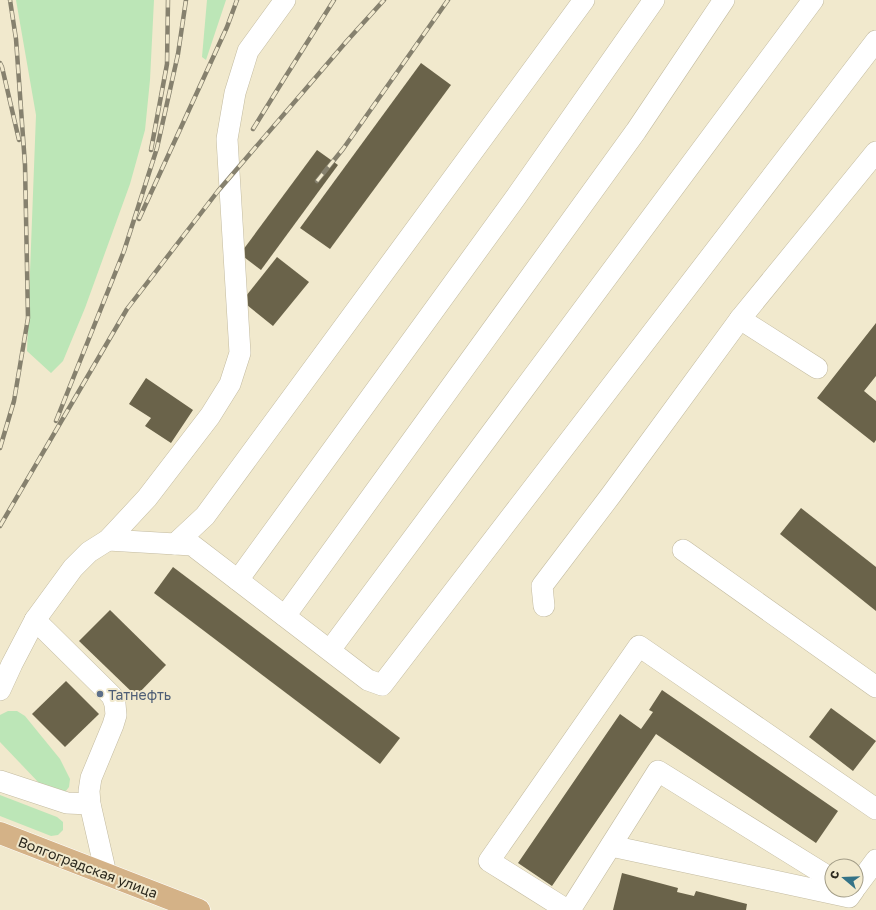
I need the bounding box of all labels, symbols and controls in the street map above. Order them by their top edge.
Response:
place label: Татнефть [108,686,171,703]
marker: Татнефть [95,689,105,699]
street label: Волгоградская улица [16,833,160,901]
north arrow [824,858,864,898]
text: С [827,869,842,880]

